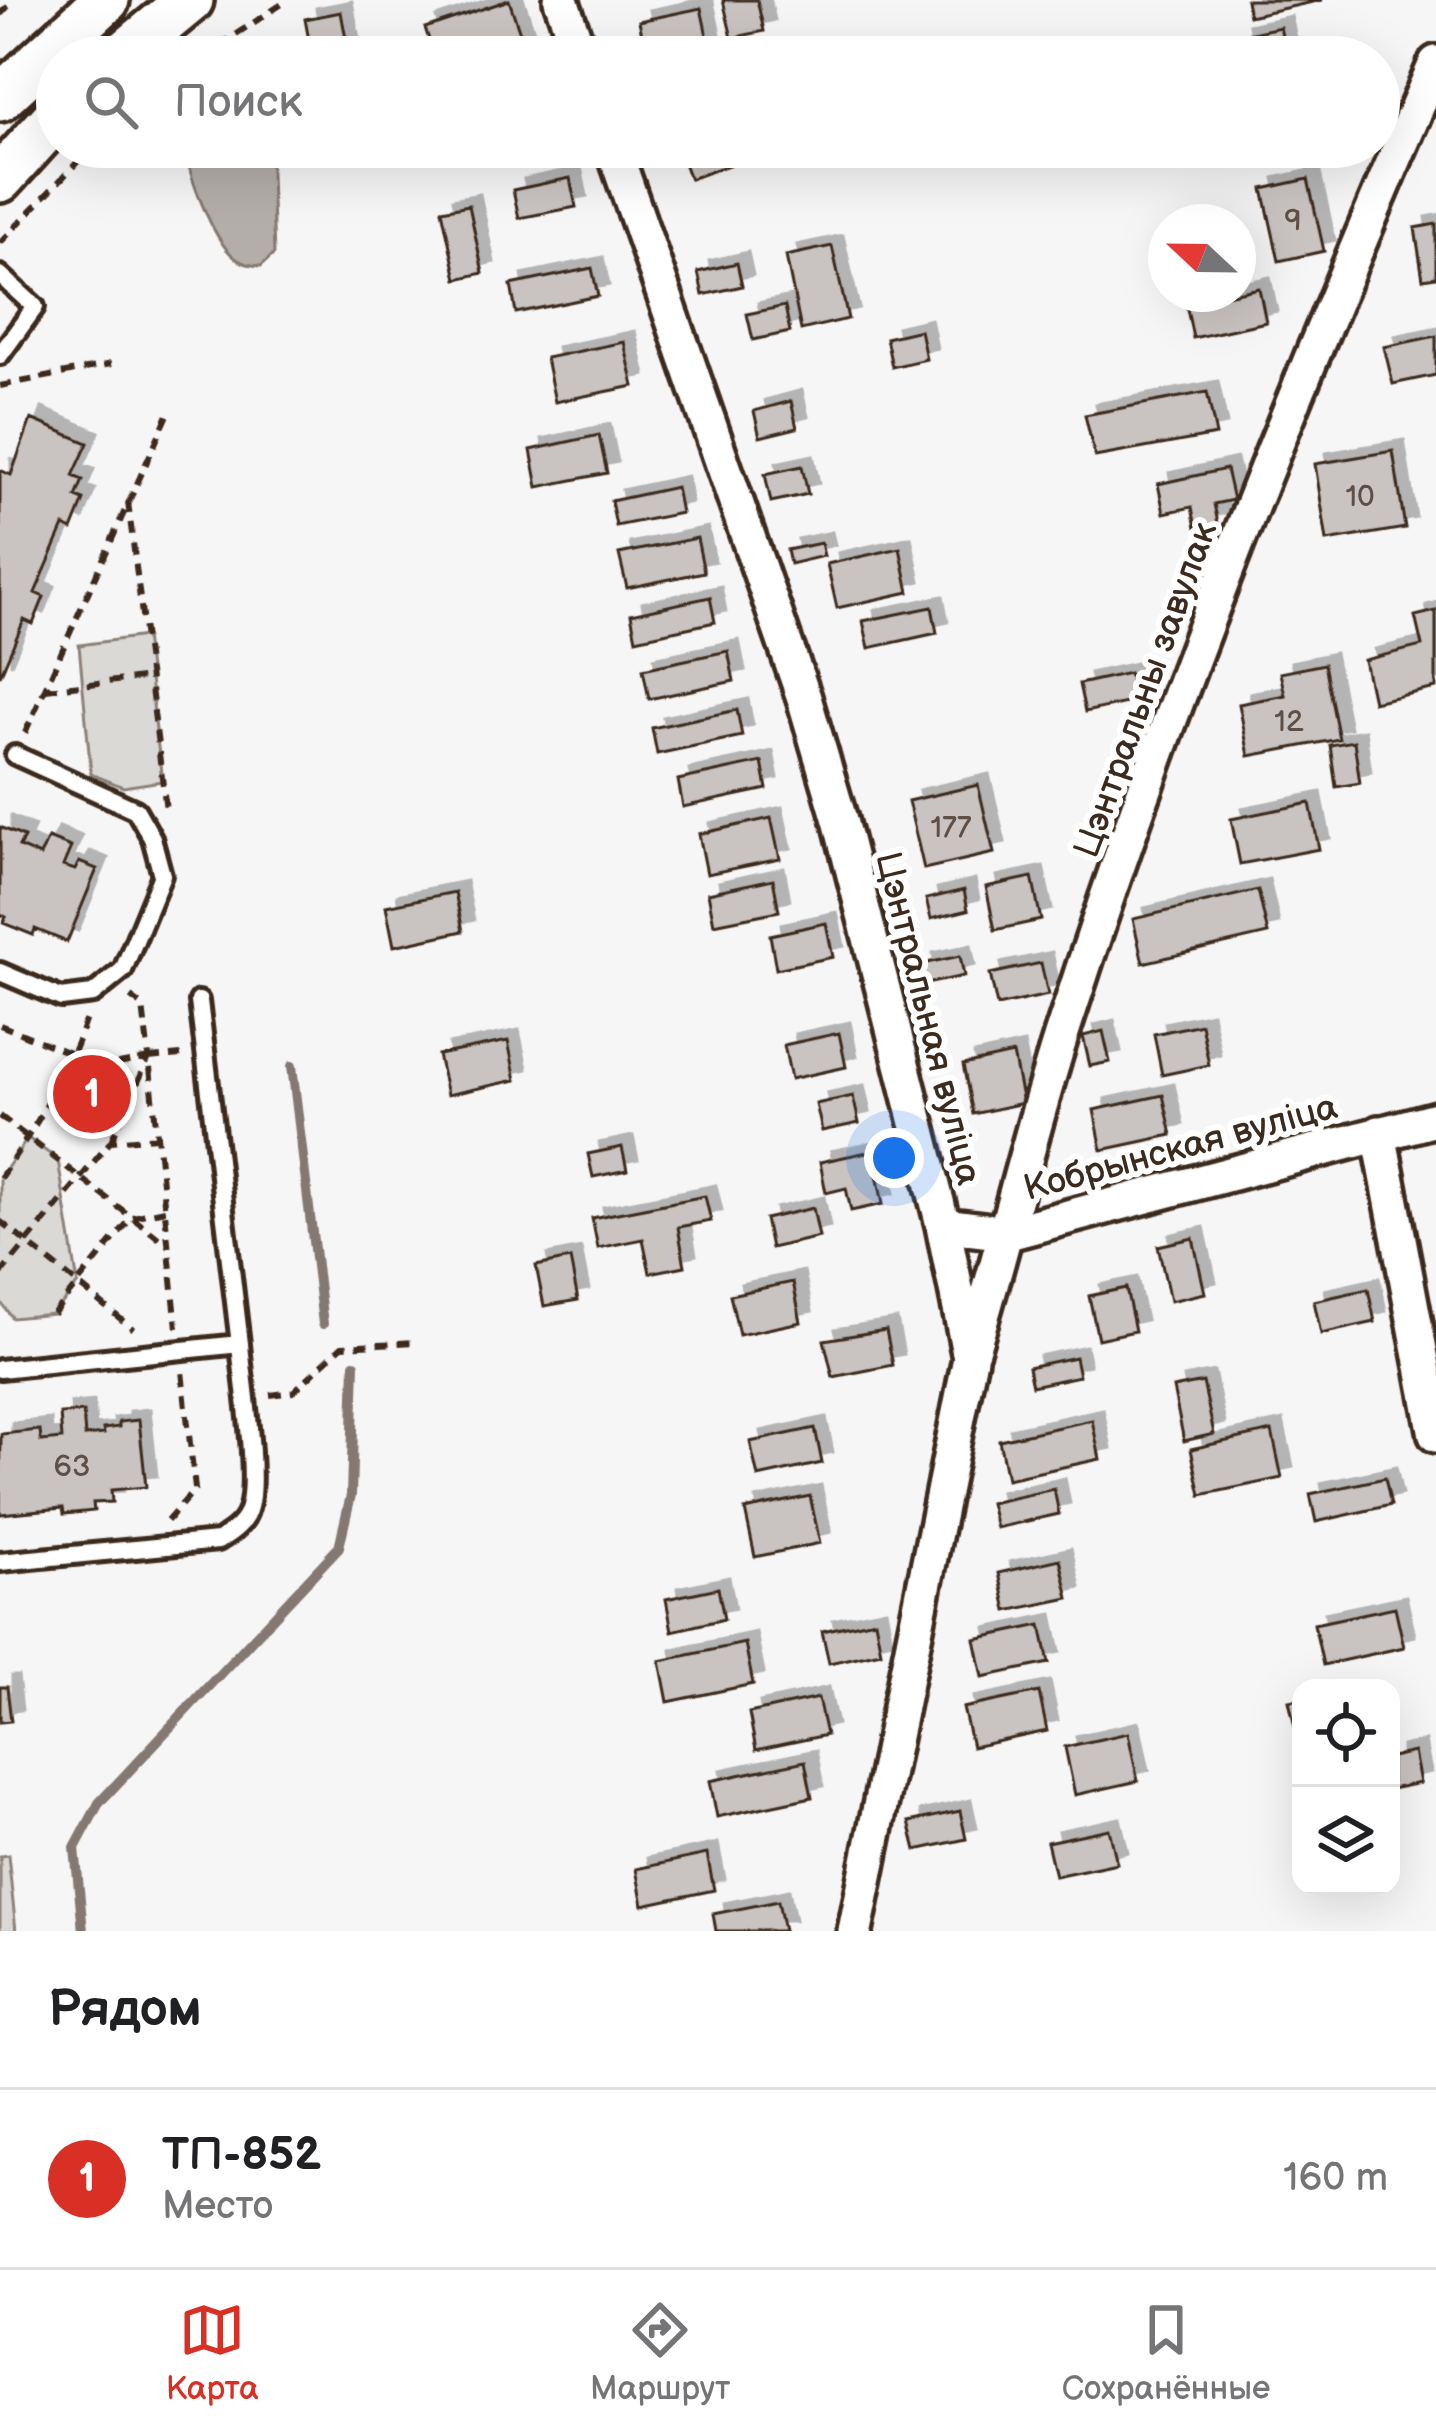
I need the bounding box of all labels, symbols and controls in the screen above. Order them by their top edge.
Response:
search box [36,36,1400,168]
icon: search [78,69,144,135]
text: Поиск [174,75,302,130]
house number: 9 [1284,203,1302,239]
north arrow [1148,204,1256,312]
house number: 10 [1345,479,1375,515]
street label: Цэнтральны завулак [1066,516,1227,864]
house number: 12 [1274,704,1304,740]
house number: 177 [930,810,972,846]
street label: Цэнтральная вуліца [865,848,990,1190]
pin: 1 [53,1049,131,1139]
street label: Кобрынская вуліца [1019,1086,1342,1211]
your location [864,1128,924,1188]
house number: 63 [54,1449,90,1485]
map controls [1292,1679,1400,1895]
button: locate [1292,1679,1400,1787]
button: layers [1292,1787,1400,1895]
text: Рядом [48,1979,202,2040]
text: ТП-852 [162,2128,321,2183]
text: 1 [79,2155,95,2202]
text: 160 m [1283,2155,1388,2202]
text: Место [162,2183,273,2230]
tab: Карта [166,2297,259,2409]
tab: Маршрут [590,2297,730,2409]
tab: Сохранённые [1062,2297,1270,2409]

